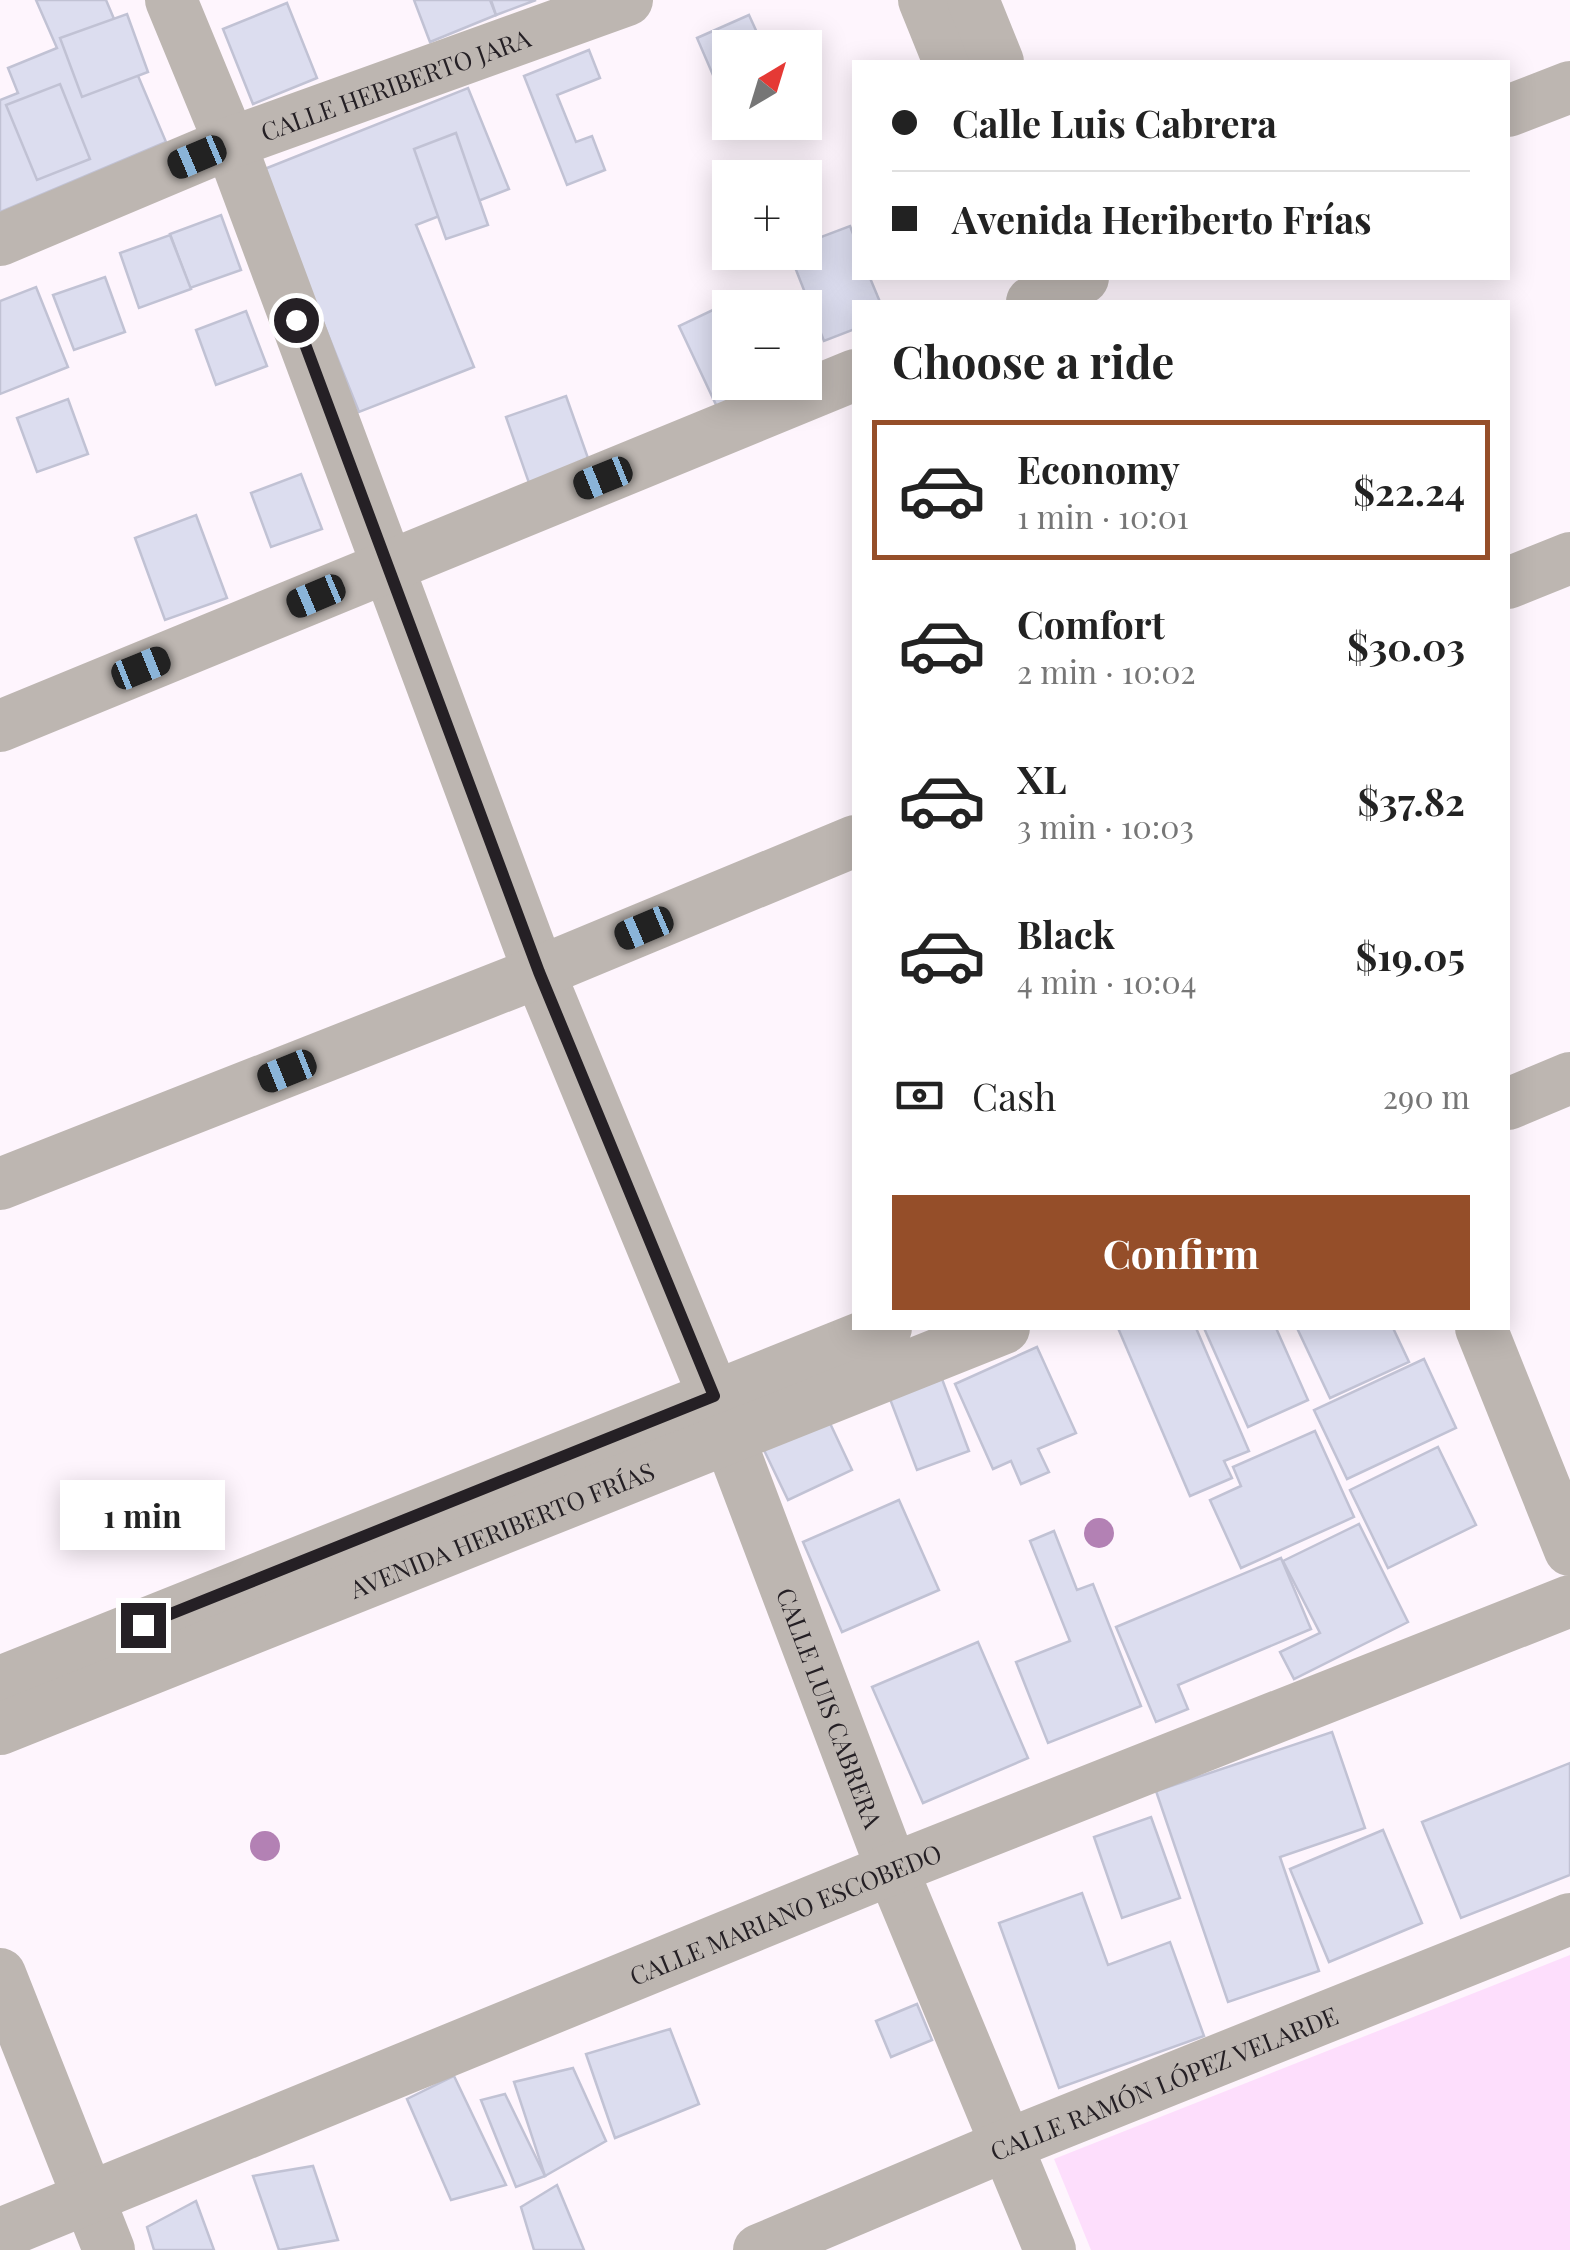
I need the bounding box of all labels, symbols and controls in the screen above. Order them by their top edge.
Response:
street label: CALLE HERIBERTO JARA [256,20,535,147]
north arrow [712,30,822,140]
map controls [712,30,822,400]
text: Calle Luis Cabrera [952,97,1277,148]
car [164,131,230,183]
button: + [712,160,822,270]
text: Avenida Heriberto Frías [952,193,1372,244]
button: − [712,290,822,400]
route start [274,298,319,343]
text: Choose a ride [892,330,1174,390]
text: Economy [1017,443,1180,494]
icon: car [897,445,987,535]
car [570,453,636,503]
text: $22.24 [1353,465,1465,516]
text: 1 min · 10:01 [1017,494,1189,537]
car [283,570,349,622]
text: Comfort [1017,598,1165,649]
icon: car [897,600,987,690]
text: $30.03 [1347,620,1465,671]
car [108,643,174,693]
text: 2 min · 10:02 [1017,649,1196,692]
text: XL [1017,753,1066,804]
icon: car [897,755,987,845]
text: $37.82 [1357,775,1465,826]
text: 3 min · 10:03 [1017,804,1194,847]
car [611,902,677,954]
text: Black [1017,908,1115,959]
icon: car [897,910,987,1000]
text: $19.05 [1355,930,1465,981]
text: 4 min · 10:04 [1017,959,1197,1002]
car [254,1046,320,1096]
icon: cash [892,1068,947,1123]
text: Cash [972,1070,1056,1121]
text: 290 m [1383,1074,1470,1117]
button: Confirm [892,1195,1470,1310]
street label: AVENIDA HERIBERTO FRÍAS [343,1453,659,1605]
callout: 1 min [61,1480,226,1550]
text: 1 min [103,1493,182,1536]
street label: CALLE LUIS CABRERA [770,1582,891,1833]
route end [121,1603,166,1648]
street label: CALLE MARIANO ESCOBEDO [624,1835,946,1991]
street label: CALLE RAMÓN LÓPEZ VELARDE [985,1997,1342,2167]

